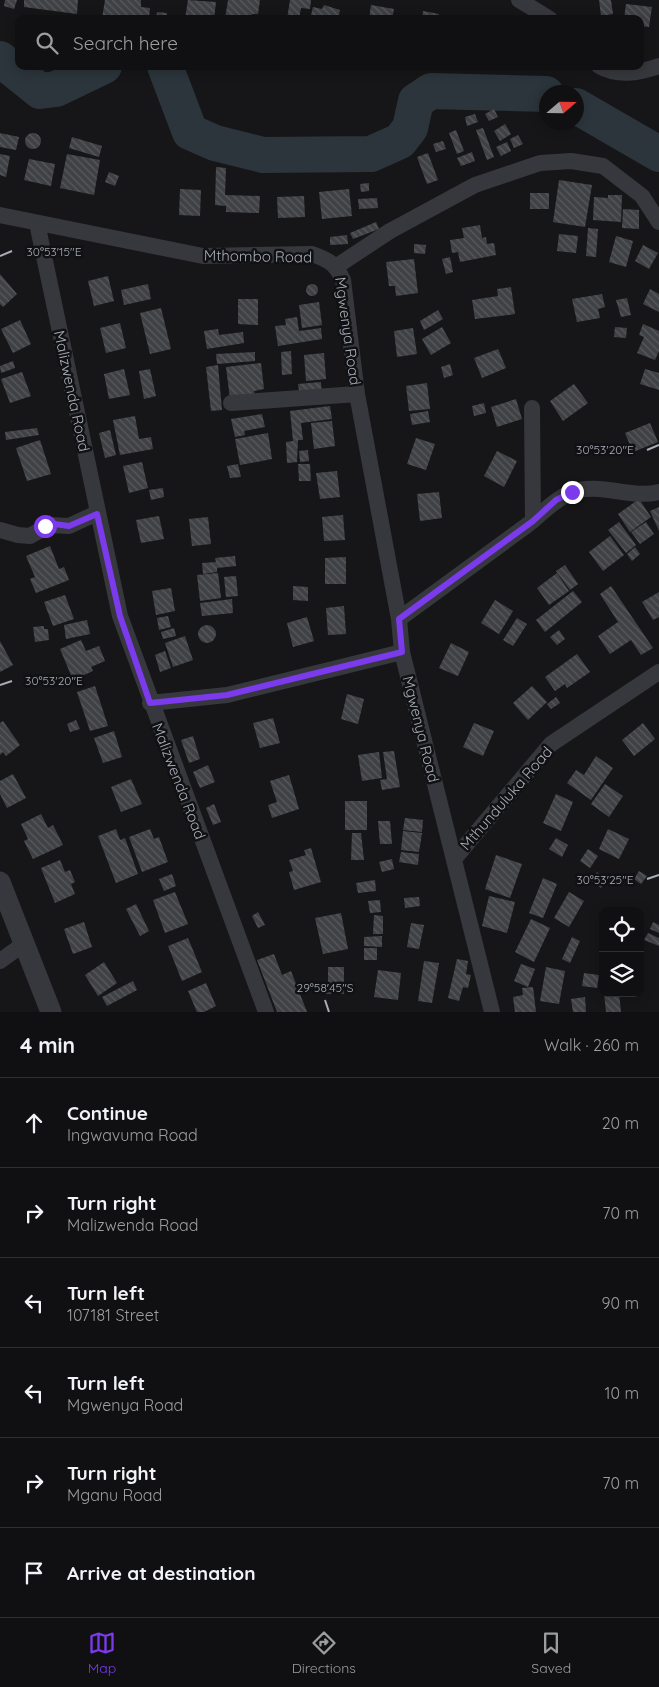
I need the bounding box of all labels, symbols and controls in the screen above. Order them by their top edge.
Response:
search box [15,15,644,70]
icon: search [33,29,61,57]
text: Search here [73,31,178,55]
north arrow [539,85,584,130]
text: 30°53'15"E [27,244,82,259]
street label: Mthombo Road [204,246,312,266]
street label: Mgwenya Road [331,276,365,386]
street label: Malizwenda Road [50,329,94,453]
text: 30°53'20"E [576,442,634,457]
route end [561,481,584,504]
route start [34,515,57,538]
text: 30°53'20"E [25,673,83,688]
street label: Mgwenya Road [399,674,443,784]
street label: Malizwenda Road [148,720,210,842]
street label: Mthunduluka Road [456,742,556,854]
text: 30°53'25"E [576,872,634,887]
map controls [599,907,644,997]
button: locate [599,907,644,952]
button: layers [599,952,644,997]
text: 29°58'45"S [297,980,354,995]
text: 4 min [20,1032,75,1058]
text: Walk · 260 m [544,1035,639,1055]
text: Continue [67,1101,148,1125]
icon: ahead [20,1109,48,1137]
text: 20 m [602,1113,639,1133]
text: Ingwavuma Road [67,1125,198,1145]
text: Turn right [67,1191,156,1215]
icon: right [20,1199,48,1227]
text: 70 m [602,1203,639,1223]
text: Malizwenda Road [67,1215,198,1235]
text: Turn left [67,1281,145,1305]
icon: left [20,1289,48,1317]
text: 90 m [602,1293,639,1313]
text: 107181 Street [67,1305,159,1325]
text: Turn left [67,1371,145,1395]
icon: left [20,1379,48,1407]
text: 10 m [605,1383,639,1403]
text: Mgwenya Road [67,1395,183,1415]
text: Turn right [67,1461,156,1485]
icon: right [20,1469,48,1497]
text: 70 m [602,1473,639,1493]
text: Mganu Road [67,1485,162,1505]
icon: arrive [20,1559,48,1587]
text: Arrive at destination [67,1561,256,1585]
tab: Map [88,1629,116,1677]
tab: Directions [292,1629,356,1677]
tab: Saved [531,1629,571,1677]

